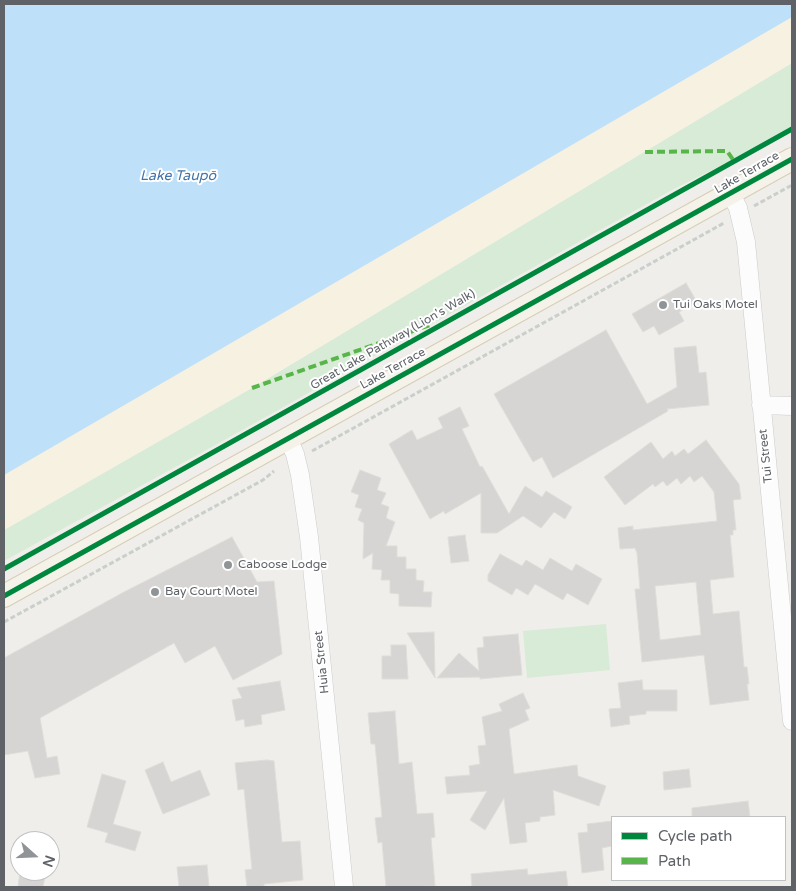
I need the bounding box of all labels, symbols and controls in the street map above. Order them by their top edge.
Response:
street label: Lake Terrace [712,149,782,197]
water label: Lake Taupō [140,168,216,184]
street label: Great Lake Pathway (Lion's Walk) [308,287,478,393]
place label: Tui Oaks Motel [673,298,758,312]
marker: Tui Oaks Motel [657,299,669,311]
street label: Lake Terrace [358,345,428,393]
street label: Tui Street [756,428,776,484]
place label: Caboose Lodge [238,558,327,572]
marker: Caboose Lodge [222,559,234,571]
place label: Bay Court Motel [165,585,258,599]
marker: Bay Court Motel [149,586,161,598]
street label: Huia Street [312,630,332,694]
legend [611,816,786,881]
text: Cycle path [658,827,732,845]
north arrow [10,831,60,881]
text: Path [658,852,691,870]
text: N [39,853,59,869]

